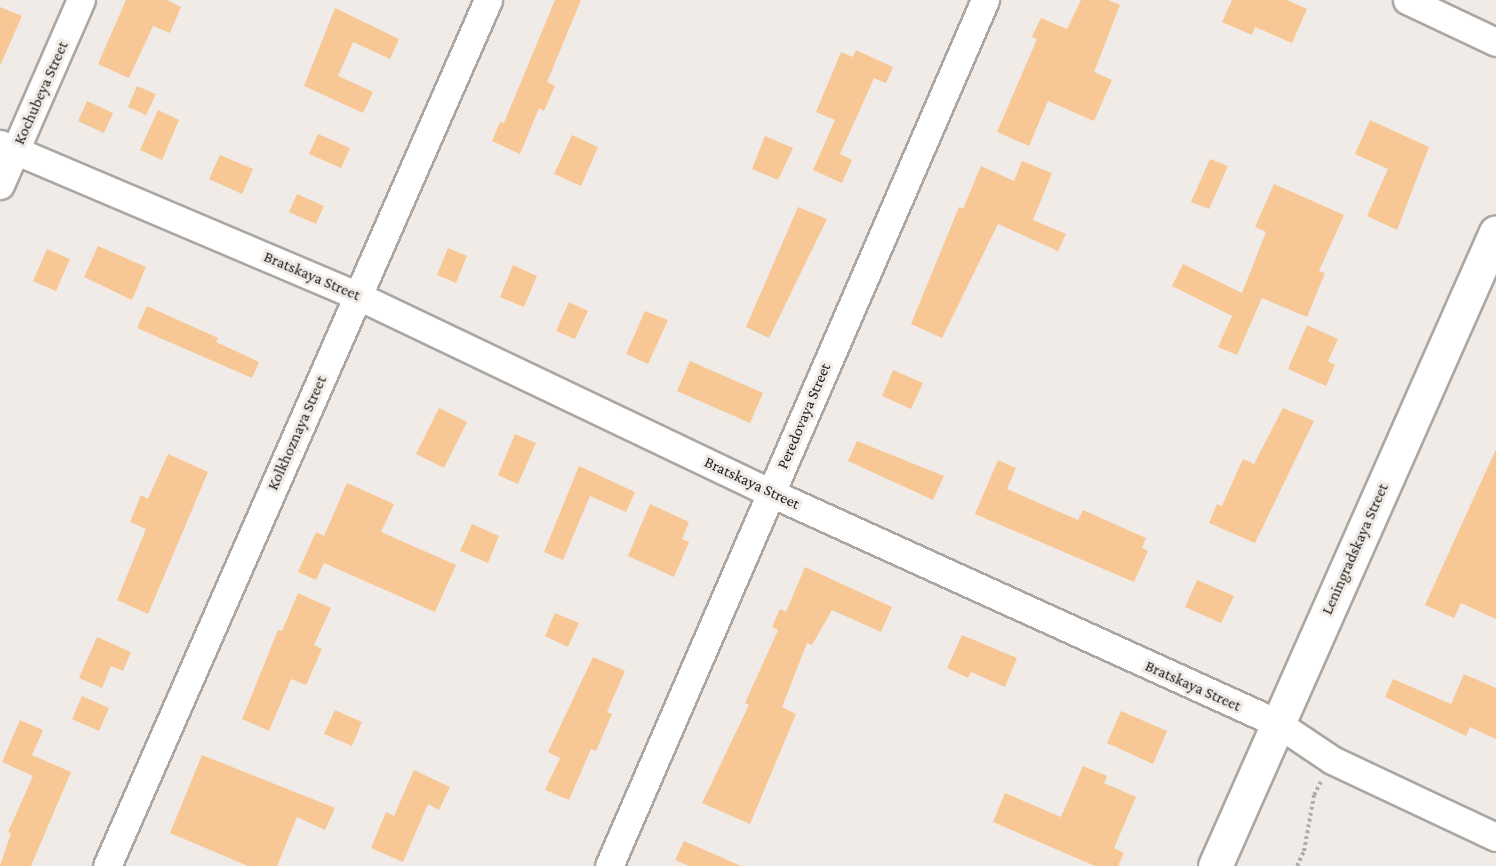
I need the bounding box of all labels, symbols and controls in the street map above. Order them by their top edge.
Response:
street label: Kochubeya Street [10,38,72,148]
street label: Bratskaya Street [261,247,363,305]
street label: Peredovaya Street [773,360,835,472]
street label: Kolkhoznaya Street [263,373,331,493]
street label: Bratskaya Street [701,453,803,513]
street label: Leningradskaya Street [1317,480,1393,618]
street label: Bratskaya Street [1142,656,1244,716]

